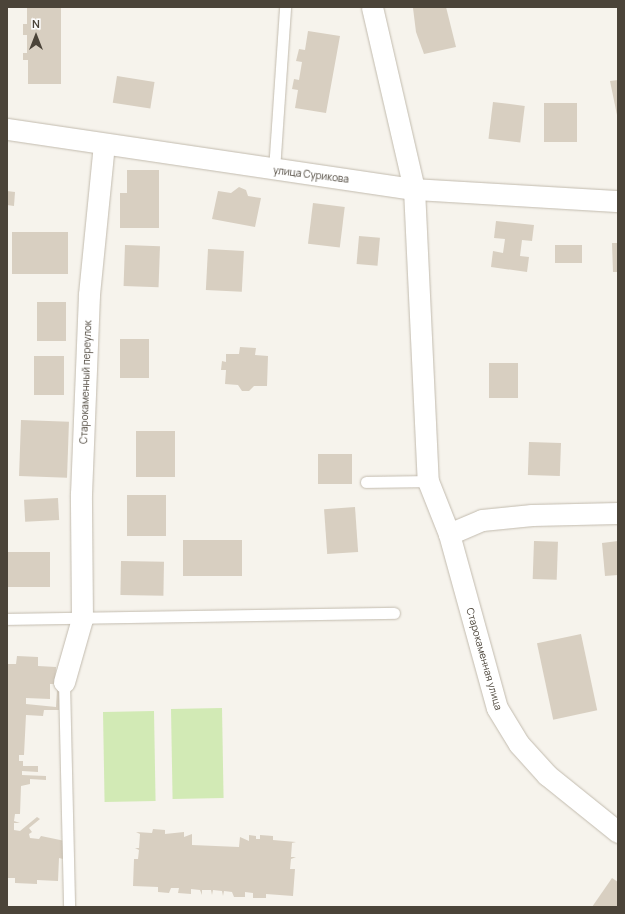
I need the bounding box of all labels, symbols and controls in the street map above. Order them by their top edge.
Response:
north arrow [16,16,56,56]
text: N [32,16,40,31]
street label: улица Сурикова [273,164,349,186]
street label: Старокаменный переулок [78,320,94,444]
street label: Старокаменная улица [464,606,504,712]

